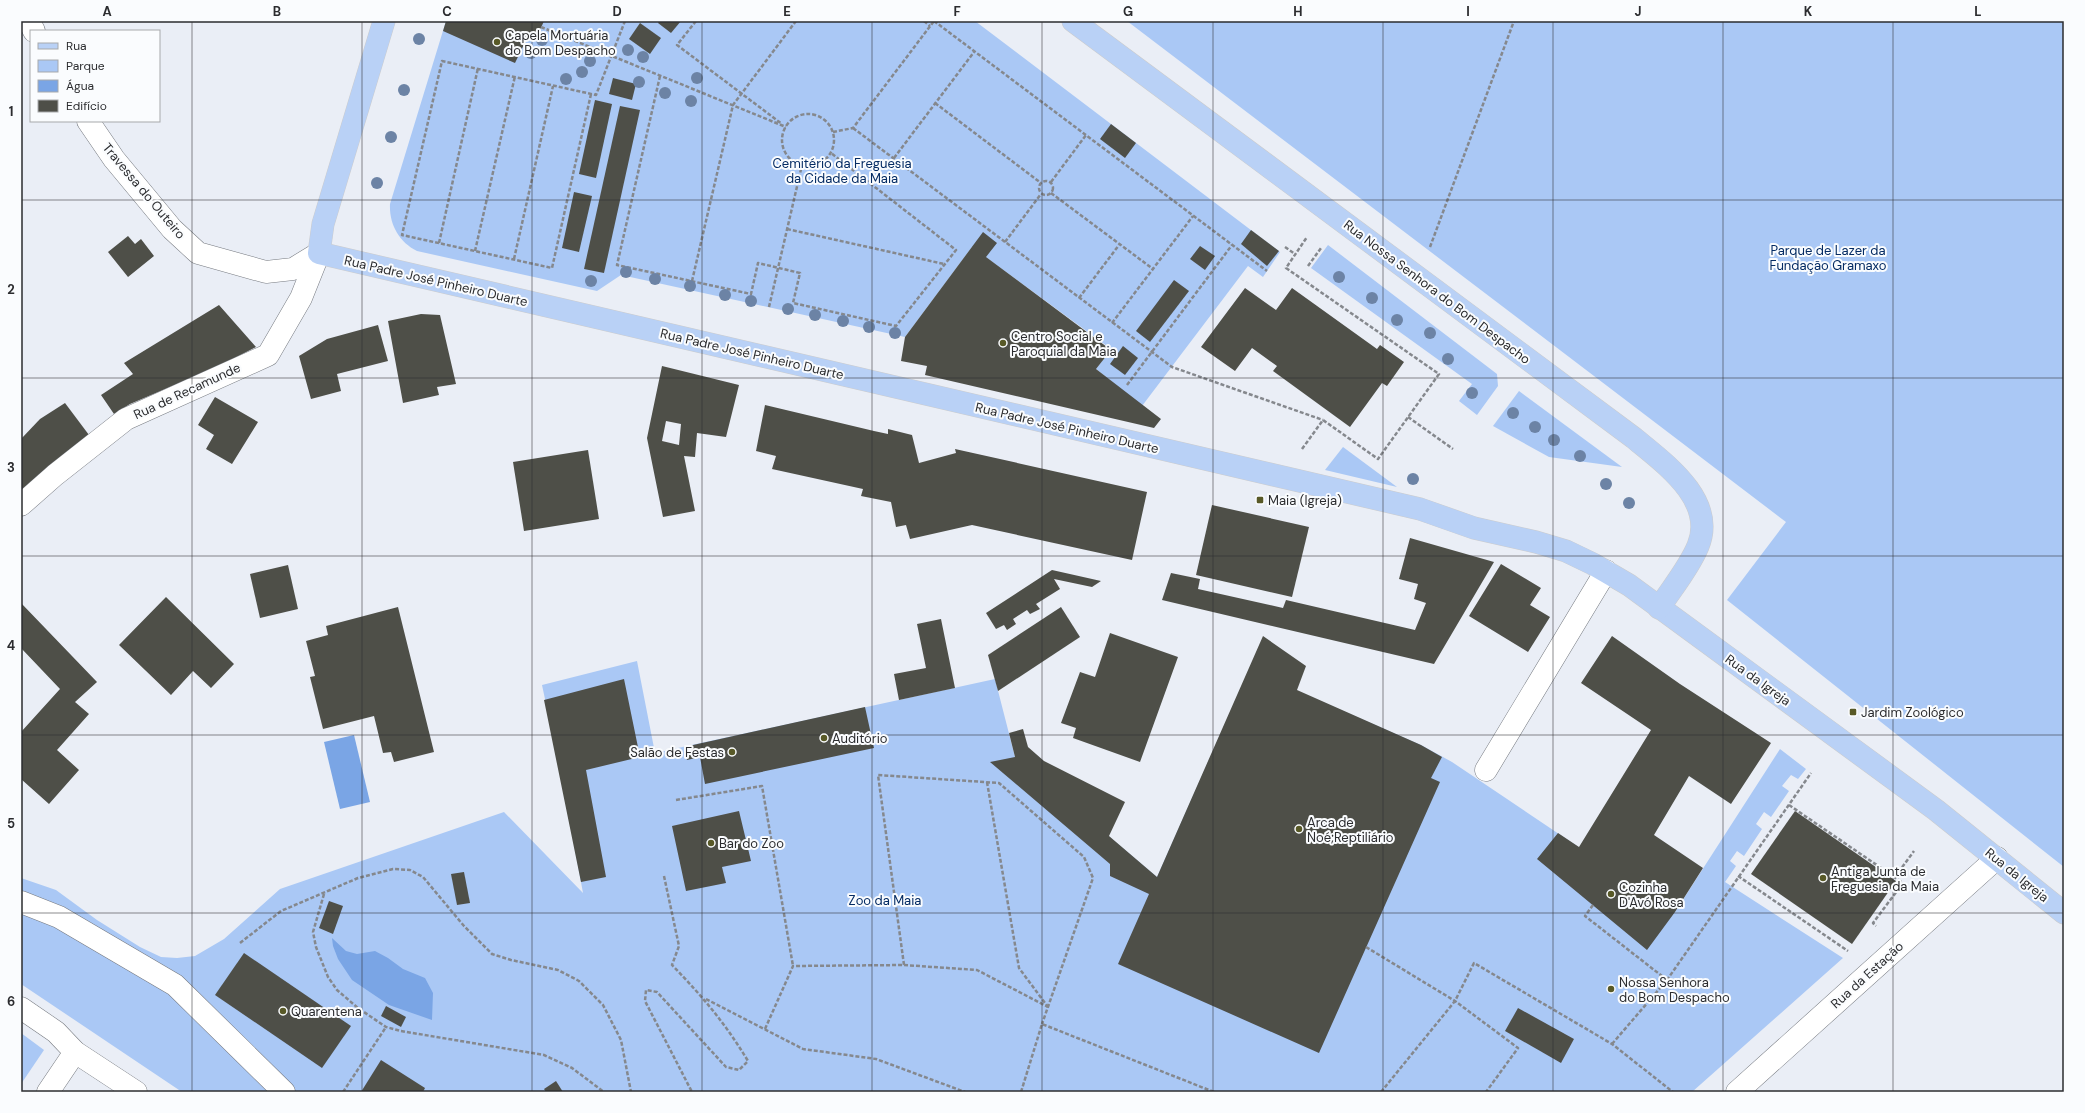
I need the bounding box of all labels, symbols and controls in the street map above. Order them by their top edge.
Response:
text: A [102,3,112,20]
text: B [273,3,281,20]
text: C [442,3,452,20]
text: D [612,3,622,20]
text: E [783,3,791,20]
text: F [953,3,961,20]
text: G [1123,3,1133,20]
text: H [1293,3,1303,20]
text: I [1466,3,1470,20]
text: J [1634,3,1642,20]
text: K [1804,3,1813,20]
text: L [1974,3,1982,20]
place label: Capela Mortuária do Bom Despacho [505,27,616,59]
legend [30,30,160,122]
marker: Capela Mortuária do Bom Despacho [492,37,502,47]
text: Rua [66,38,87,54]
text: Parque [66,58,105,74]
text: Água [66,78,94,94]
text: Edifício [66,98,107,114]
text: 1 [9,103,13,120]
street label: Travessa do Outeiro [99,139,189,243]
park label: Cemitério da Freguesia da Cidade da Maia [772,155,912,187]
street label: Rua Nossa Senhora do Bom Despacho [1340,216,1534,368]
park label: Parque de Lazer da Fundação Gramaxo [1769,242,1887,274]
street label: Rua Padre José Pinheiro Duarte [343,252,529,310]
text: 2 [7,281,15,298]
street label: Rua Padre José Pinheiro Duarte [659,325,845,383]
place label: Centro Social e Paroquial da Maia [1011,328,1117,360]
marker: Centro Social e Paroquial da Maia [998,338,1008,348]
street label: Rua de Recamunde [131,359,243,423]
street label: Rua Padre José Pinheiro Duarte [974,399,1160,457]
text: 3 [7,459,15,476]
place label: Maia (Igreja) [1268,492,1342,509]
marker: Maia (Igreja) [1255,495,1265,505]
text: 4 [7,637,15,654]
street label: Rua da Igreja [1722,651,1794,709]
place label: Jardim Zoológico [1861,704,1964,721]
marker: Jardim Zoológico [1848,707,1858,717]
place label: Auditório [832,730,888,747]
marker: Auditório [819,733,829,743]
place label: Salão de Festas [630,744,724,761]
marker: Salão de Festas [727,747,737,757]
place label: Arca de Noé;Reptiliário [1307,814,1394,846]
text: 5 [7,815,15,832]
marker: Arca de Noé;Reptiliário [1294,824,1304,834]
place label: Bar do Zoo [719,835,784,852]
marker: Bar do Zoo [706,838,716,848]
street label: Rua da Igreja [1982,844,2052,906]
place label: Antiga Junta de Freguesia da Maia [1831,863,1939,895]
marker: Antiga Junta de Freguesia da Maia [1818,873,1828,883]
place label: Cozinha D'Avó Rosa [1619,879,1684,911]
marker: Cozinha D'Avó Rosa [1606,889,1616,899]
park label: Zoo da Maia [849,892,921,909]
street label: Rua da Estação [1827,938,1907,1012]
place label: Nossa Senhora do Bom Despacho [1619,974,1730,1006]
marker: Nossa Senhora do Bom Despacho [1606,984,1616,994]
text: 6 [7,993,15,1010]
place label: Quarentena [291,1003,362,1020]
marker: Quarentena [278,1006,288,1016]

